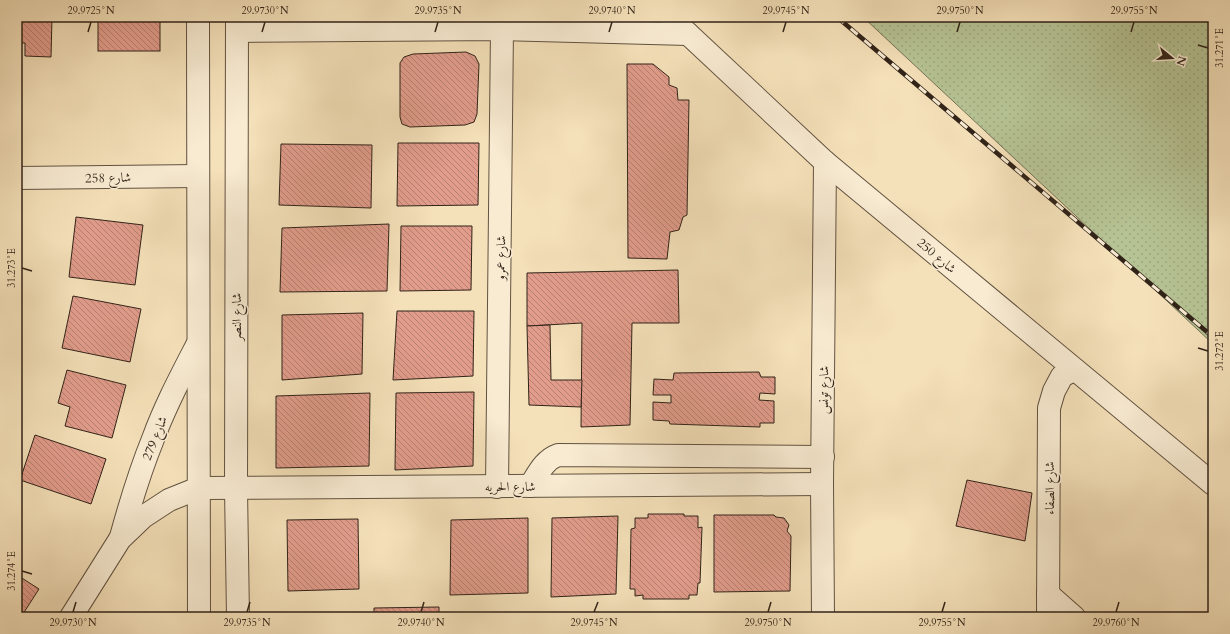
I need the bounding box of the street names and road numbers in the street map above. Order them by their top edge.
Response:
street label: شارع 258 [85,169,131,189]
street label: شارع 250 [912,234,960,279]
street label: شارع عمرو [492,235,512,283]
street label: شارع النصر [228,293,248,343]
street label: شارع تونس [815,366,835,414]
street label: شارع 279 [138,414,174,464]
street label: شارع الصفاء [1041,461,1061,515]
street label: شارع الحريه [485,478,535,498]

